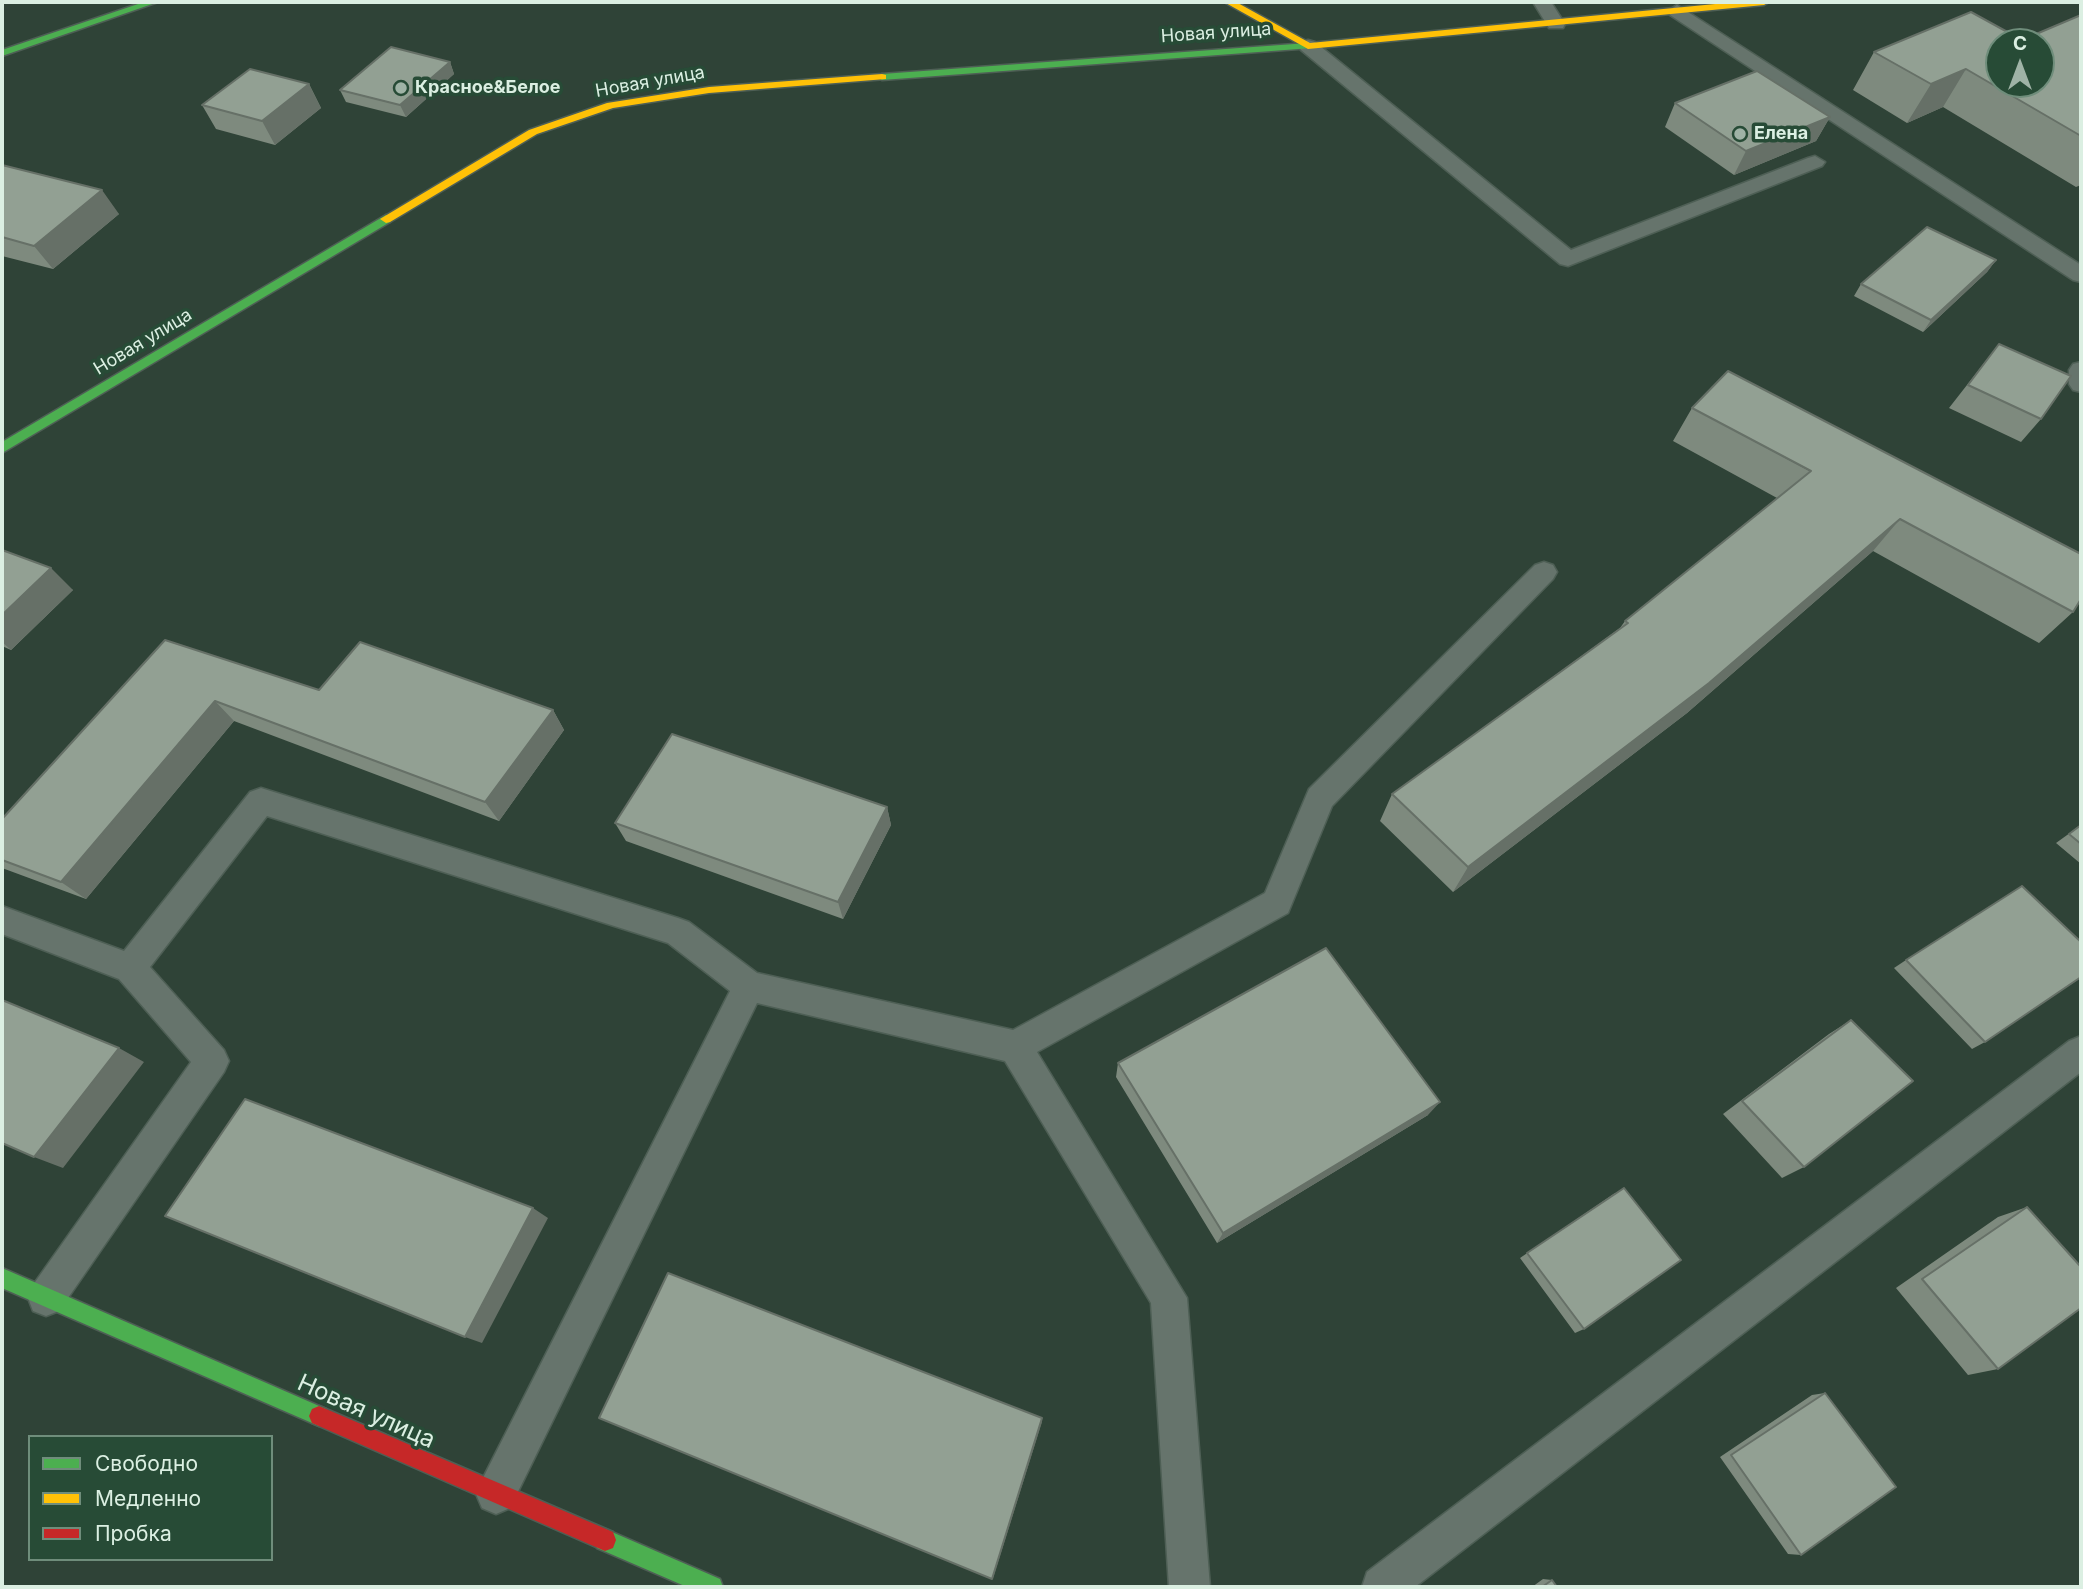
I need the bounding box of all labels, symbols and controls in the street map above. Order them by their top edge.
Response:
street label: Новая улица [1160,18,1272,48]
north arrow [1985,28,2055,98]
text: С [2013,32,2027,55]
street label: Новая улица [594,62,706,102]
place label: Красное&Белое [415,77,561,99]
marker: Красное&Белое [393,80,409,96]
place label: Елена [1754,123,1808,145]
marker: Елена [1732,126,1748,142]
street label: Новая улица [90,304,196,380]
street label: Новая улица [293,1369,439,1455]
legend [28,1435,273,1561]
text: Свободно [95,1451,198,1476]
text: Медленно [95,1486,201,1511]
text: Пробка [95,1521,172,1546]

